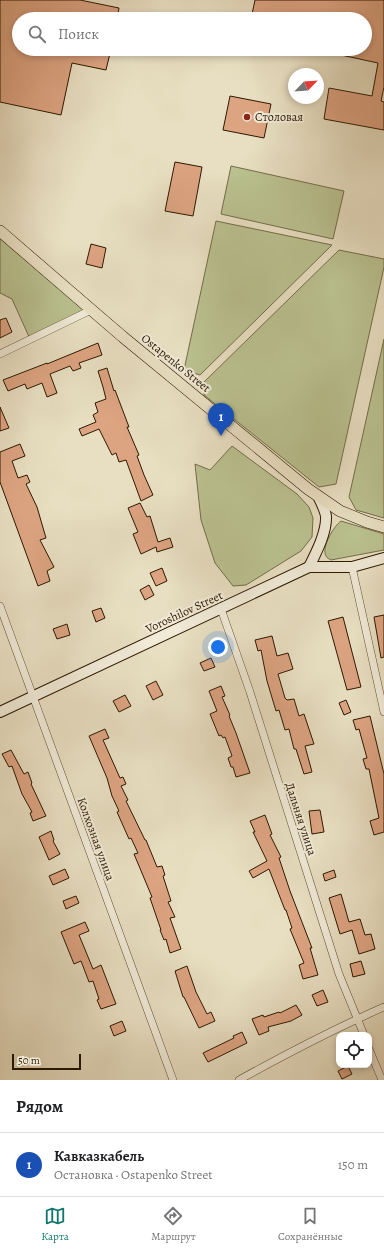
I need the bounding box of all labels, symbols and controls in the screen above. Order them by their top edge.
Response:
search box [12,12,372,56]
icon: search [26,23,48,45]
text: Поиск [58,24,99,44]
north arrow [288,68,324,104]
place label: Столовая [255,109,303,125]
marker: Столовая [242,112,252,122]
street label: Ostapenko Street [138,330,214,396]
pin: 1 [208,403,234,436]
street label: Voroshilov Street [142,587,225,637]
your location [208,637,228,657]
street label: Дальняя улица [282,780,320,858]
street label: Колхозная улица [74,795,119,883]
map controls [336,1032,372,1068]
button: locate [336,1032,372,1068]
scale bar [12,1052,81,1071]
text: 50 m [18,1053,40,1068]
text: Рядом [16,1095,63,1118]
text: Кавказкабель [54,1146,144,1166]
text: 1 [27,1156,31,1173]
text: 150 m [338,1156,368,1173]
text: Остановка · Ostapenko Street [54,1166,213,1183]
tab: Карта [41,1205,69,1244]
tab: Маршрут [151,1205,196,1244]
tab: Сохранённые [278,1205,343,1244]

